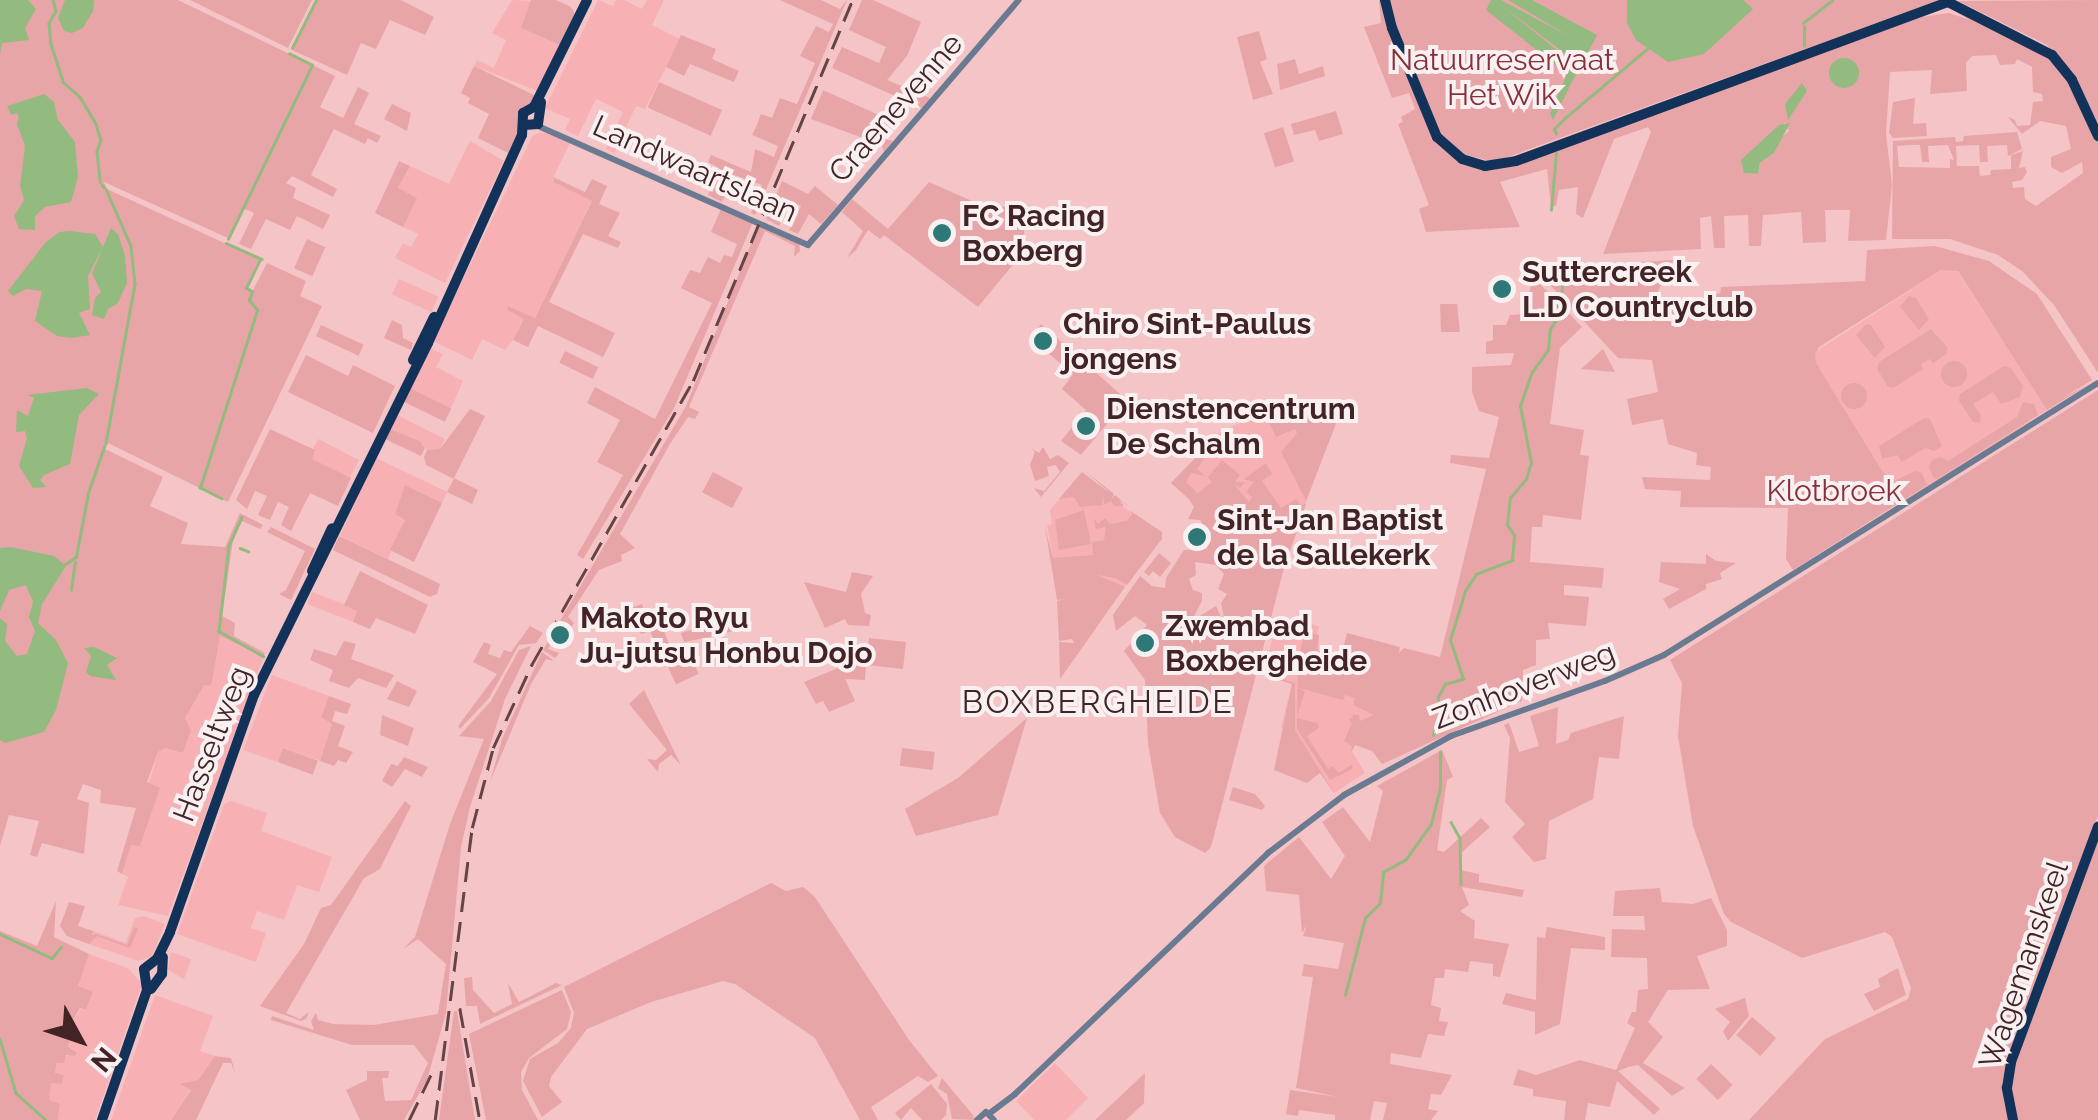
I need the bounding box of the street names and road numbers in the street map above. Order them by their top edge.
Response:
street label: Craenevenne [822,26,970,190]
street label: Landwaartslaan [587,108,803,230]
street label: Zonhoverweg [1428,635,1620,737]
street label: Hasseltweg [166,661,258,827]
street label: Wagemanskeel [1972,857,2076,1073]

